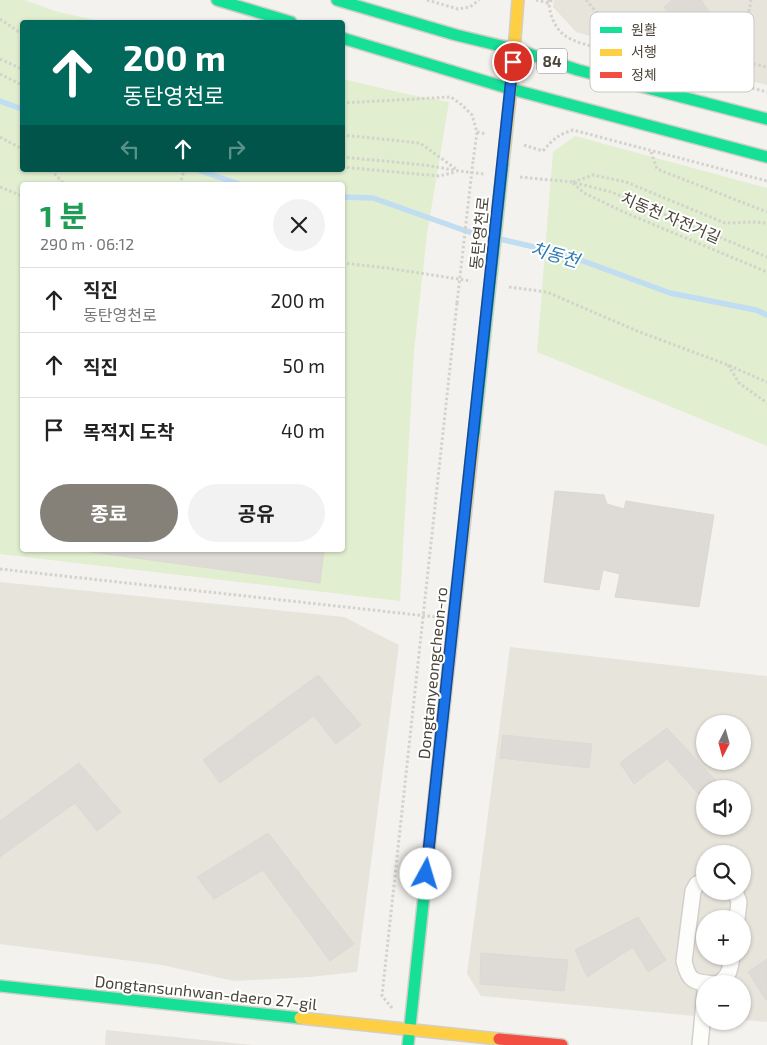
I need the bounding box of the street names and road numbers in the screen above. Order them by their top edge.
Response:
road number: 84 [537,48,567,74]
street label: 치동천 자전거길 [618,187,724,247]
street label: 동탄영천로 [466,195,492,271]
street label: Dongtanyeongcheon-ro [414,586,450,760]
street label: Dongtansunhwan-daero 27-gil [94,971,318,1013]

